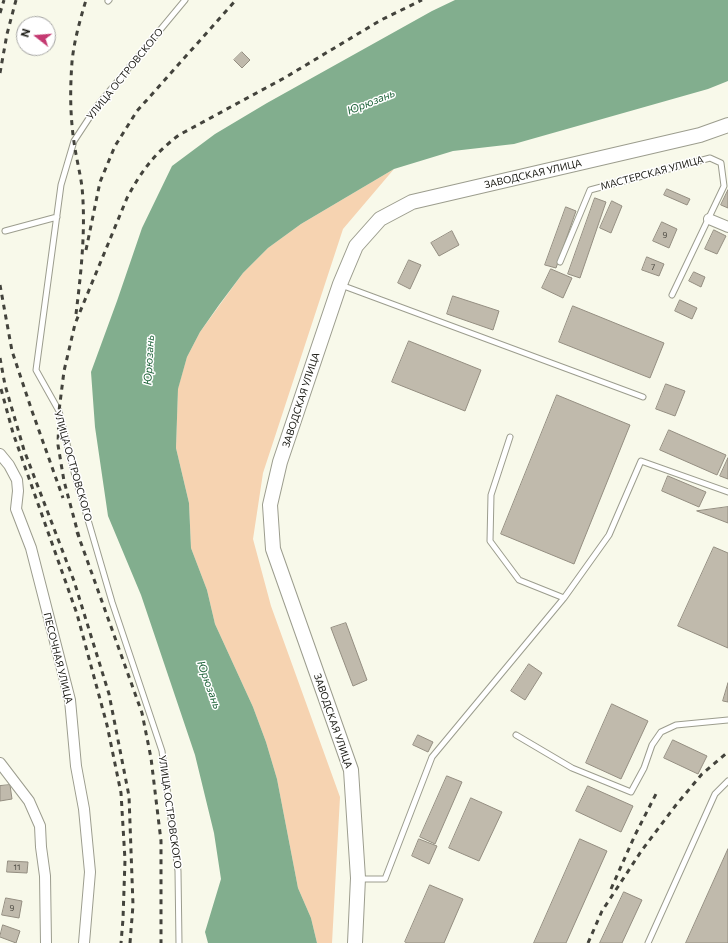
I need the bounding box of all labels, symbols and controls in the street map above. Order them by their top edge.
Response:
north arrow [16,16,56,56]
street label: УЛИЦА ОСТРОВСКОГО [84,26,166,122]
text: N [18,27,32,38]
water label: Юрюзань [345,86,397,118]
street label: МАСТЕРСКАЯ УЛИЦА [599,153,705,193]
street label: ЗАВОДСКАЯ УЛИЦА [483,157,583,191]
house number: 9 [663,230,667,240]
house number: 7 [651,262,655,272]
water label: Юрюзань [141,335,157,385]
street label: ЗАВОДСКАЯ УЛИЦА [280,351,322,449]
street label: УЛИЦА ОСТРОВСКОГО [51,409,95,523]
street label: ПЕСОЧНАЯ УЛИЦА [41,611,75,705]
water label: Юрюзань [194,659,224,711]
street label: ЗАВОДСКАЯ УЛИЦА [311,672,355,770]
street label: УЛИЦА ОСТРОВСКОГО [156,754,184,870]
house number: 11 [14,862,20,872]
house number: 9 [10,903,14,913]

